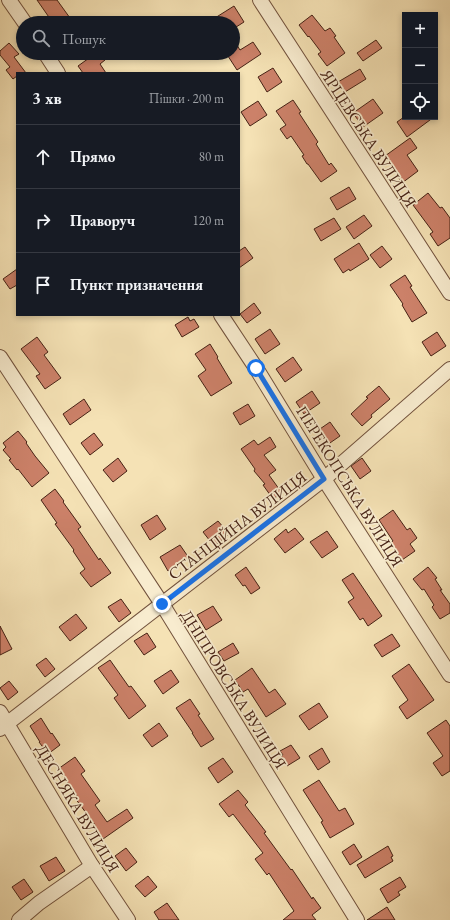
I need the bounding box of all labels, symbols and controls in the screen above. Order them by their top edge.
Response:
map controls [402,12,438,120]
button: + [402,12,438,48]
search box [16,16,240,60]
icon: search [30,27,52,49]
text: Пошук [62,29,106,48]
button: − [402,48,438,84]
street label: ЯРЦЕВСЬКА ВУЛИЦЯ [315,64,421,212]
button: locate [402,84,438,120]
text: 3 хв [32,87,62,109]
text: Пішки · 200 m [149,90,224,107]
icon: ahead [32,146,54,168]
text: Прямо [70,147,115,166]
text: 80 m [199,148,224,165]
icon: right [32,210,54,232]
text: Праворуч [70,211,135,230]
text: 120 m [193,212,224,229]
icon: arrive [32,274,54,296]
text: Пункт призначення [70,275,203,294]
route start [247,359,265,377]
street label: ПЕРЕКОПСЬКА ВУЛИЦЯ [291,402,408,571]
street label: СТАНЦІЙНА ВУЛИЦЯ [164,466,311,584]
route end [153,595,171,613]
street label: ДНІПРОВСЬКА ВУЛИЦЯ [176,606,291,773]
street label: ДЕСНЯКА ВУЛИЦЯ [31,740,124,876]

